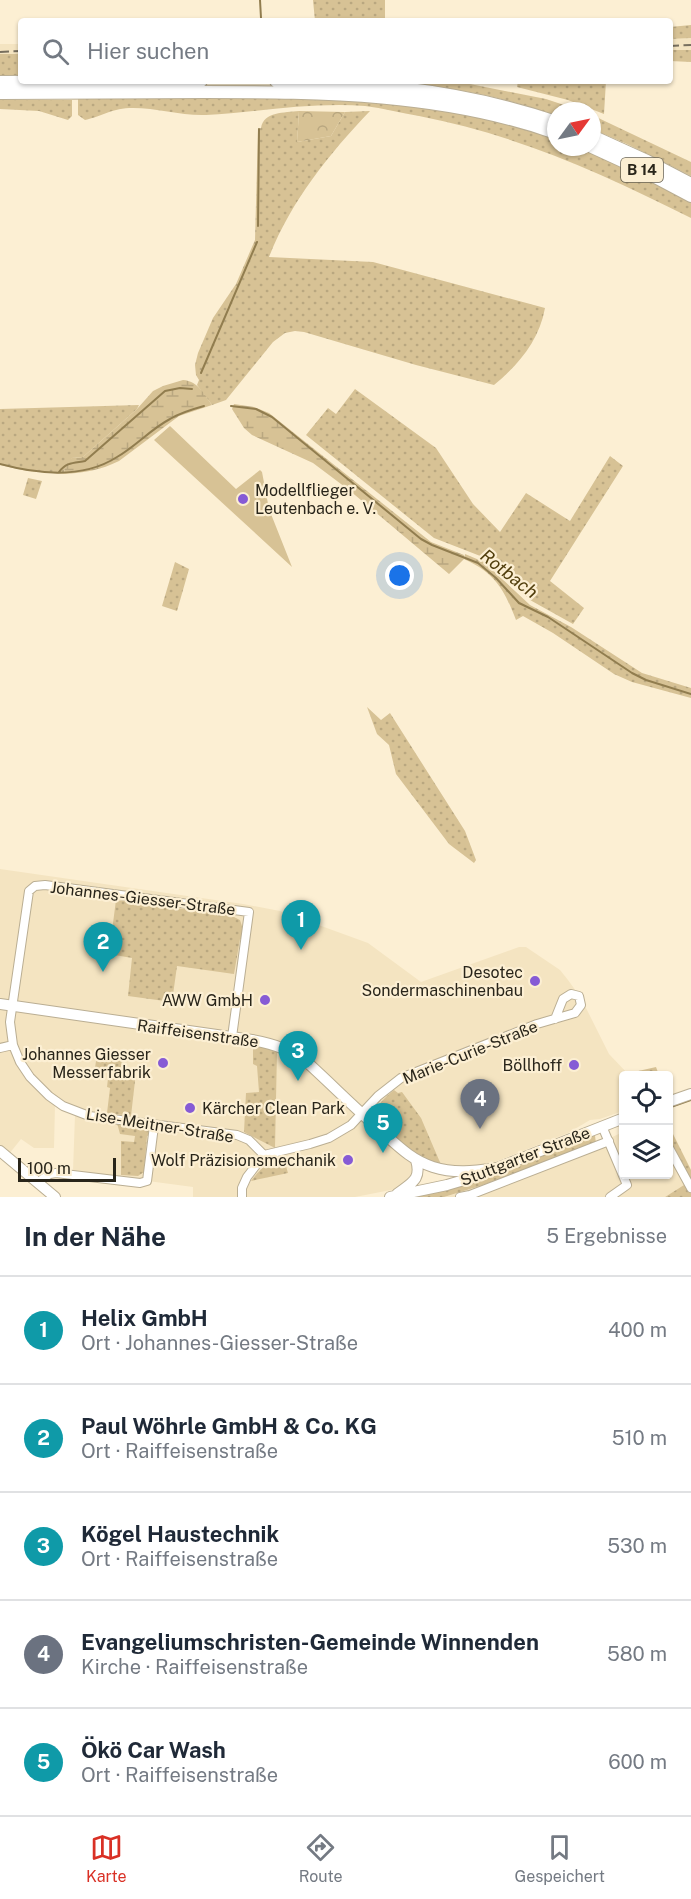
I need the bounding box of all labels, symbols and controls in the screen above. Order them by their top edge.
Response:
search box [18,18,673,84]
icon: search [39,35,72,68]
text: Hier suchen [87,38,209,64]
north arrow [547,102,601,156]
road number: B 14 [621,158,663,182]
place label: Modellflieger Leutenbach e. V. [255,481,376,518]
marker: Modellflieger Leutenbach e. V. [236,492,250,506]
water label: Rotbach [476,545,542,602]
your location [385,561,414,590]
street label: Johannes-Giesser-Straße [49,878,237,919]
pin: 1 [282,900,320,950]
pin: 2 [84,922,122,972]
place label: Desotec Sondermaschinenbau [361,963,523,1000]
marker: Desotec Sondermaschinenbau [528,974,542,988]
place label: AWW GmbH [162,991,253,1010]
marker: AWW GmbH [258,993,272,1007]
street label: Raiffeisenstraße [136,1016,260,1051]
street label: Marie-Curie-Straße [400,1017,540,1088]
pin: 3 [278,1032,318,1081]
place label: Johannes Giesser Messerfabrik [22,1045,151,1082]
marker: Johannes Giesser Messerfabrik [156,1056,170,1070]
place label: Böllhoff [503,1056,562,1075]
marker: Böllhoff [567,1058,581,1072]
map controls [619,1071,673,1179]
button: locate [619,1071,673,1125]
pin: 4 [460,1080,500,1129]
place label: Kärcher Clean Park [202,1099,345,1118]
marker: Kärcher Clean Park [183,1101,197,1115]
street label: Lise-Meitner-Straße [85,1104,235,1147]
pin: 5 [364,1104,403,1153]
street label: Stuttgarter Straße [458,1123,593,1190]
button: layers [619,1125,673,1179]
place label: Wolf Präzisionsmechanik [151,1151,336,1170]
marker: Wolf Präzisionsmechanik [341,1153,355,1167]
scale bar [18,1155,116,1182]
text: 100 m [27,1159,71,1178]
text: In der Nähe [24,1221,166,1252]
text: 5 Ergebnisse [546,1224,667,1248]
text: Helix GmbH [81,1305,208,1331]
text: 1 [39,1318,48,1342]
text: 400 m [608,1318,667,1342]
text: Ort · Johannes-Giesser-Straße [81,1331,358,1355]
text: Paul Wöhrle GmbH & Co. KG [81,1413,377,1439]
text: 2 [37,1426,50,1450]
text: 510 m [612,1426,667,1450]
text: Ort · Raiffeisenstraße [81,1439,278,1463]
text: Kögel Haustechnik [81,1521,279,1547]
text: 3 [37,1534,50,1558]
text: 530 m [607,1534,667,1558]
text: Ort · Raiffeisenstraße [81,1547,278,1571]
text: Evangeliumschristen-Gemeinde Winnenden [81,1629,539,1655]
text: 4 [37,1642,50,1666]
text: 580 m [607,1642,667,1666]
text: Kirche · Raiffeisenstraße [81,1655,308,1679]
text: Ökö Car Wash [81,1737,226,1763]
text: 5 [37,1750,50,1774]
text: 600 m [608,1750,667,1774]
text: Ort · Raiffeisenstraße [81,1763,278,1787]
tab: Karte [86,1831,127,1886]
tab: Route [299,1831,343,1886]
tab: Gespeichert [515,1831,605,1886]

